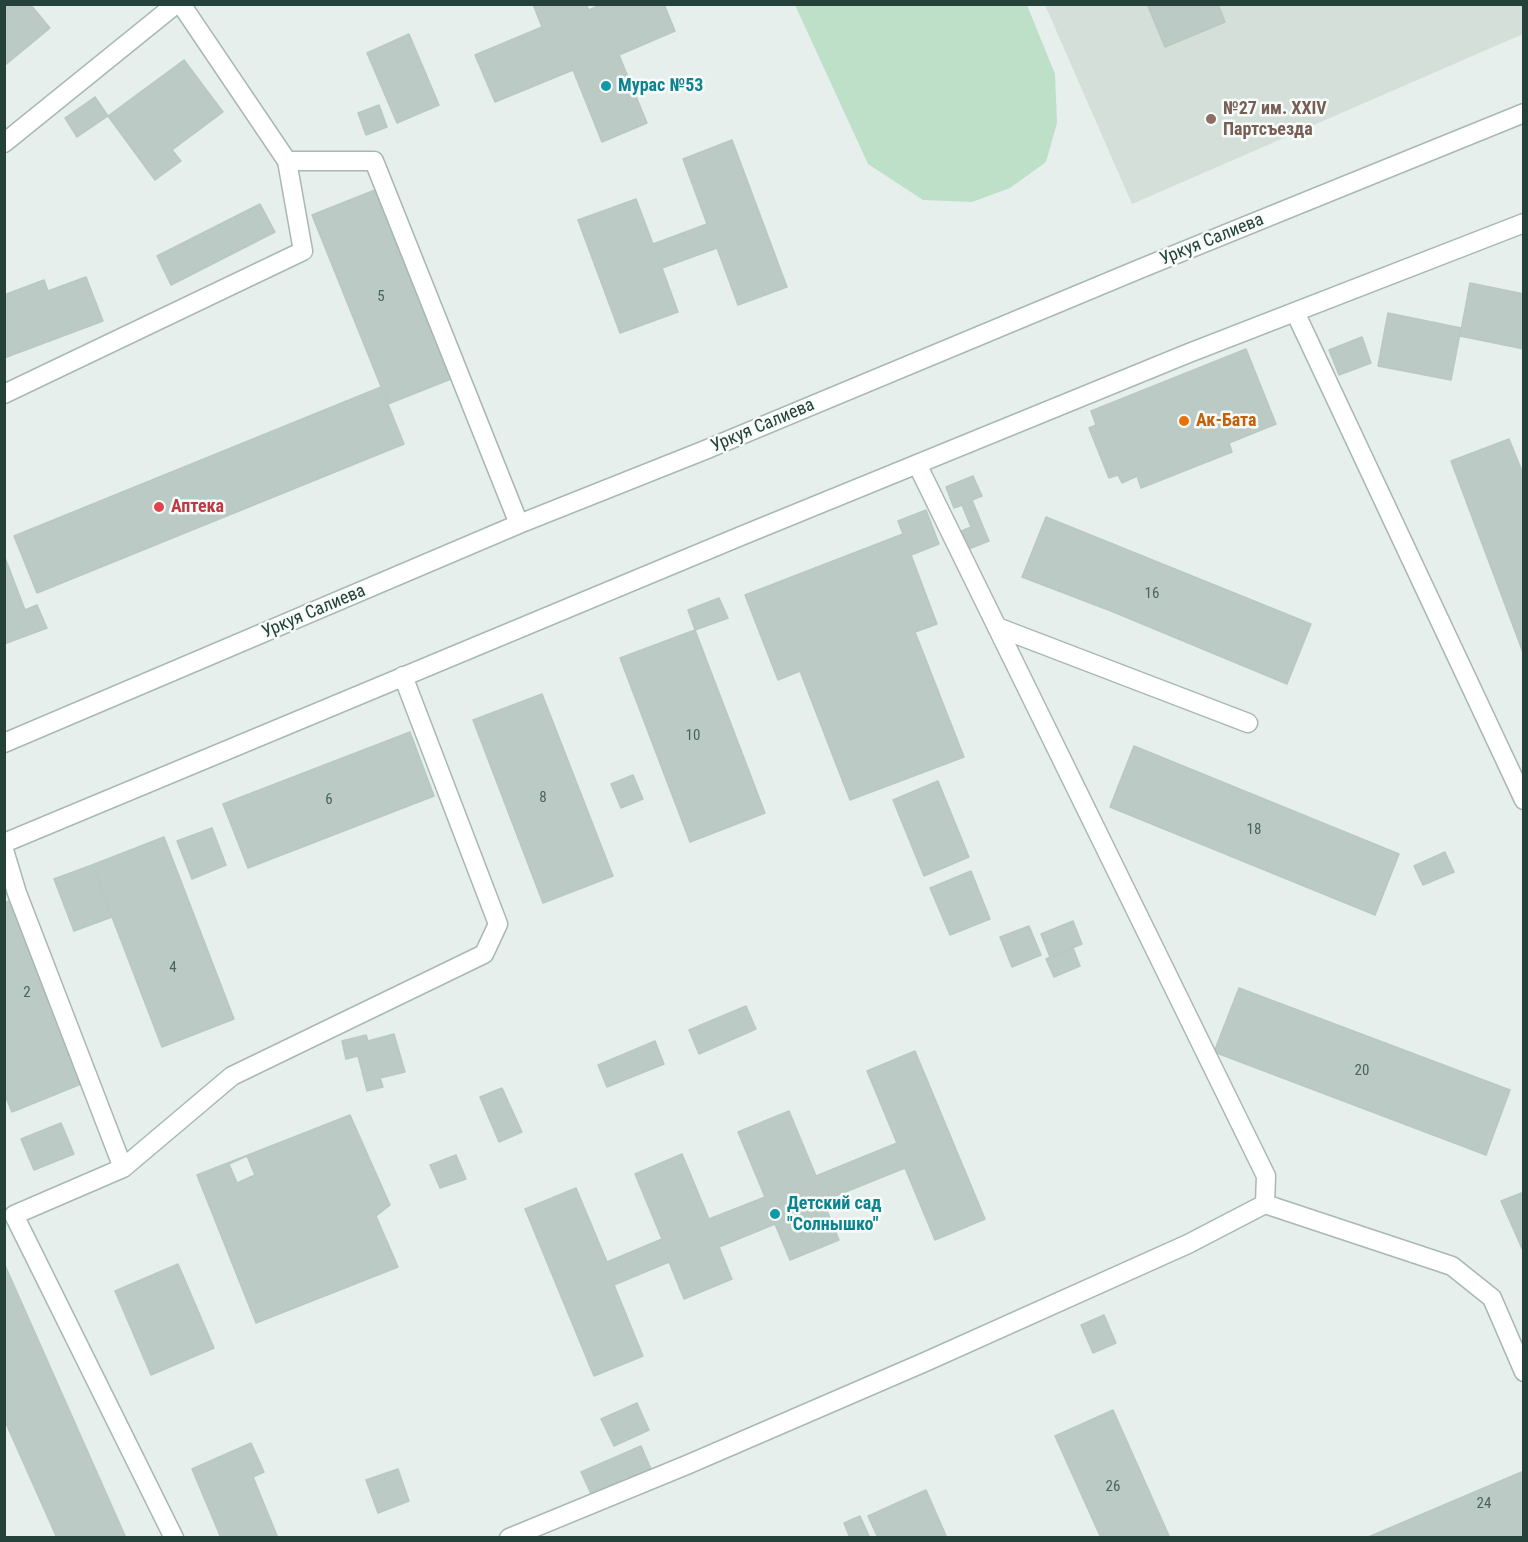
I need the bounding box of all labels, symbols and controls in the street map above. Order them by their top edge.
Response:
place label: Мурас №53 [618,75,703,97]
marker: Мурас №53 [599,79,613,93]
place label: №27 им. XXIV Партсъезда [1223,98,1327,140]
marker: №27 им. XXIV Партсъезда [1204,112,1218,126]
street label: Уркуя Салиева [1157,209,1267,271]
house number: 5 [377,288,385,306]
street label: Уркуя Салиева [708,395,818,457]
place label: Ак-Бата [1196,410,1257,432]
marker: Ак-Бата [1177,414,1191,428]
place label: Аптека [171,496,224,518]
marker: Аптека [152,500,166,514]
street label: Уркуя Салиева [259,581,369,643]
house number: 16 [1145,585,1159,603]
house number: 10 [686,727,700,745]
house number: 8 [539,789,547,807]
house number: 6 [325,791,333,809]
house number: 18 [1247,821,1261,839]
house number: 4 [169,959,177,977]
house number: 2 [23,984,31,1002]
house number: 20 [1355,1062,1369,1080]
place label: Детский сад "Солнышко" [787,1193,881,1236]
marker: Детский сад "Солнышко" [768,1207,782,1221]
house number: 26 [1106,1478,1120,1496]
house number: 24 [1477,1495,1491,1513]

